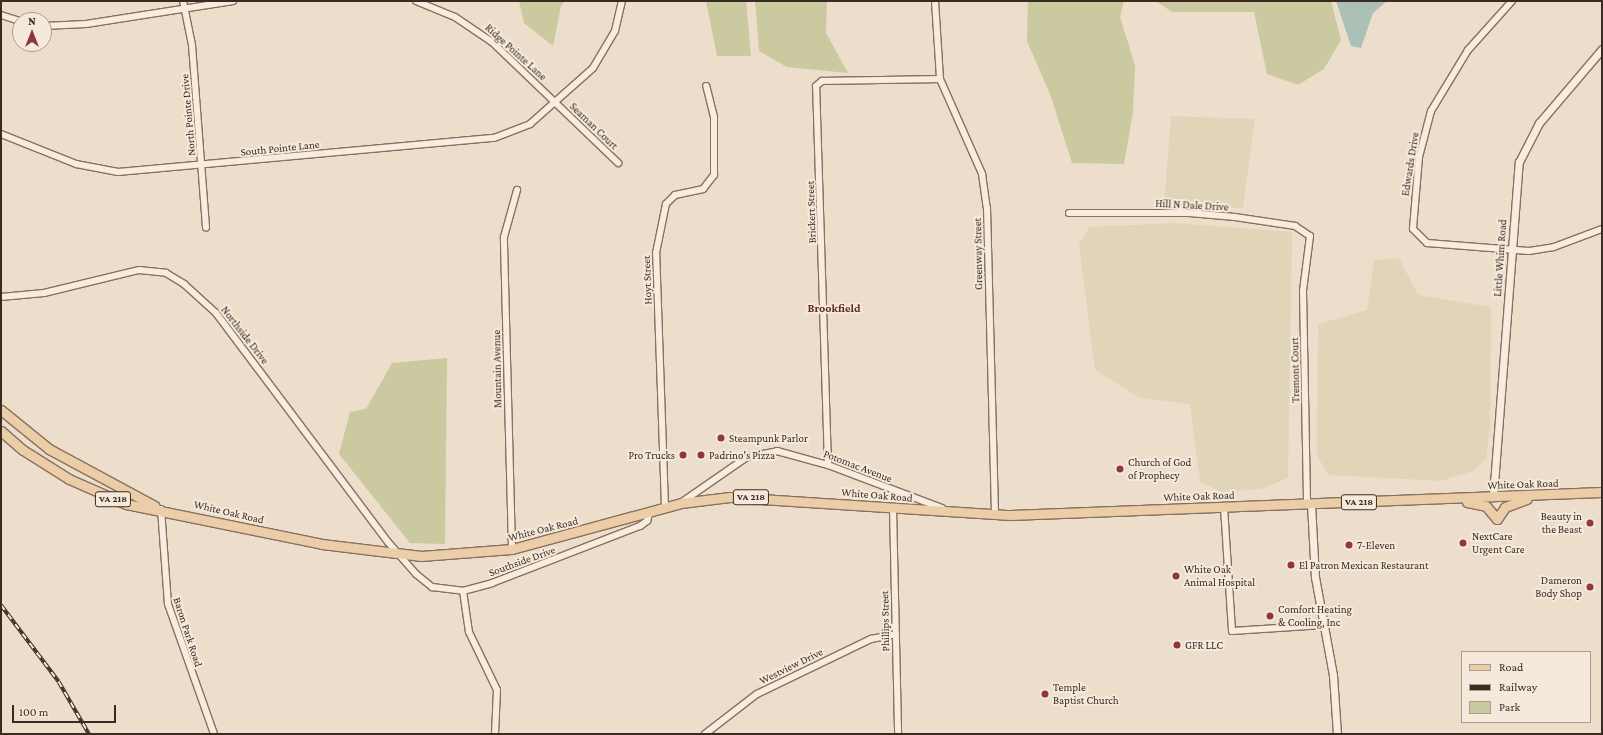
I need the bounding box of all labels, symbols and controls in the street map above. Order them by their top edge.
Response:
north arrow [12,12,52,52]
text: N [28,15,36,27]
street label: Ridge Pointe Lane [483,21,549,83]
street label: North Pointe Drive [178,74,198,156]
street label: Seaman Court [567,100,621,152]
street label: Edwards Drive [1398,131,1422,197]
street label: South Pointe Lane [240,137,320,159]
street label: Brickert Street [803,180,819,244]
street label: Hill N Dale Drive [1155,196,1229,214]
street label: Greenway Street [971,218,985,290]
street label: Little Whim Road [1491,219,1509,297]
street label: Hoyt Street [640,255,654,305]
district label: Brookfield [807,302,861,316]
street label: Northside Drive [218,303,272,367]
street label: Mountain Avenue [490,330,504,408]
street label: Tremont Court [1288,337,1302,403]
place label: Steampunk Parlor [729,431,808,445]
marker: Steampunk Parlor [716,433,726,443]
street label: Potomac Avenue [822,447,894,485]
place label: Pro Trucks [629,448,675,462]
place label: Padrino's Pizza [709,448,775,462]
marker: Pro Trucks [678,450,688,460]
marker: Padrino's Pizza [696,450,706,460]
place label: Church of God of Prophecy [1128,456,1191,482]
marker: Church of God of Prophecy [1115,464,1125,474]
street label: White Oak Road [1487,476,1559,492]
street label: White Oak Road [841,485,913,505]
street label: White Oak Road [1163,488,1235,504]
road number: VA 218 [732,489,770,505]
road number: VA 218 [94,491,132,507]
road number: VA 218 [1340,494,1378,510]
street label: White Oak Road [193,498,265,526]
place label: Beauty in the Beast [1541,510,1582,536]
street label: White Oak Road [507,514,579,544]
marker: Beauty in the Beast [1585,518,1595,528]
place label: NextCare Urgent Care [1472,530,1525,556]
marker: NextCare Urgent Care [1457,537,1469,549]
place label: 7-Eleven [1357,538,1395,552]
marker: 7-Eleven [1344,540,1354,550]
street label: Southside Drive [487,543,557,579]
place label: El Patron Mexican Restaurant [1299,558,1429,572]
marker: El Patron Mexican Restaurant [1286,560,1296,570]
place label: White Oak Animal Hospital [1184,563,1255,589]
marker: White Oak Animal Hospital [1171,571,1181,581]
place label: Dameron Body Shop [1535,574,1582,600]
marker: Dameron Body Shop [1585,582,1595,592]
street label: Phillips Street [878,590,892,652]
street label: Baron Park Road [171,596,205,668]
place label: Comfort Heating & Cooling, Inc [1278,603,1352,629]
marker: Comfort Heating & Cooling, Inc [1265,611,1275,621]
place label: GFR LLC [1185,638,1223,652]
marker: GFR LLC [1172,640,1182,650]
street label: Westview Drive [757,645,825,687]
legend [1461,651,1591,723]
text: Road [1499,660,1523,674]
text: Railway [1499,680,1537,694]
place label: Temple Baptist Church [1053,681,1119,707]
marker: Temple Baptist Church [1040,689,1050,699]
scale bar [14,697,118,723]
text: Park [1499,700,1520,714]
text: 100 m [19,705,48,719]

